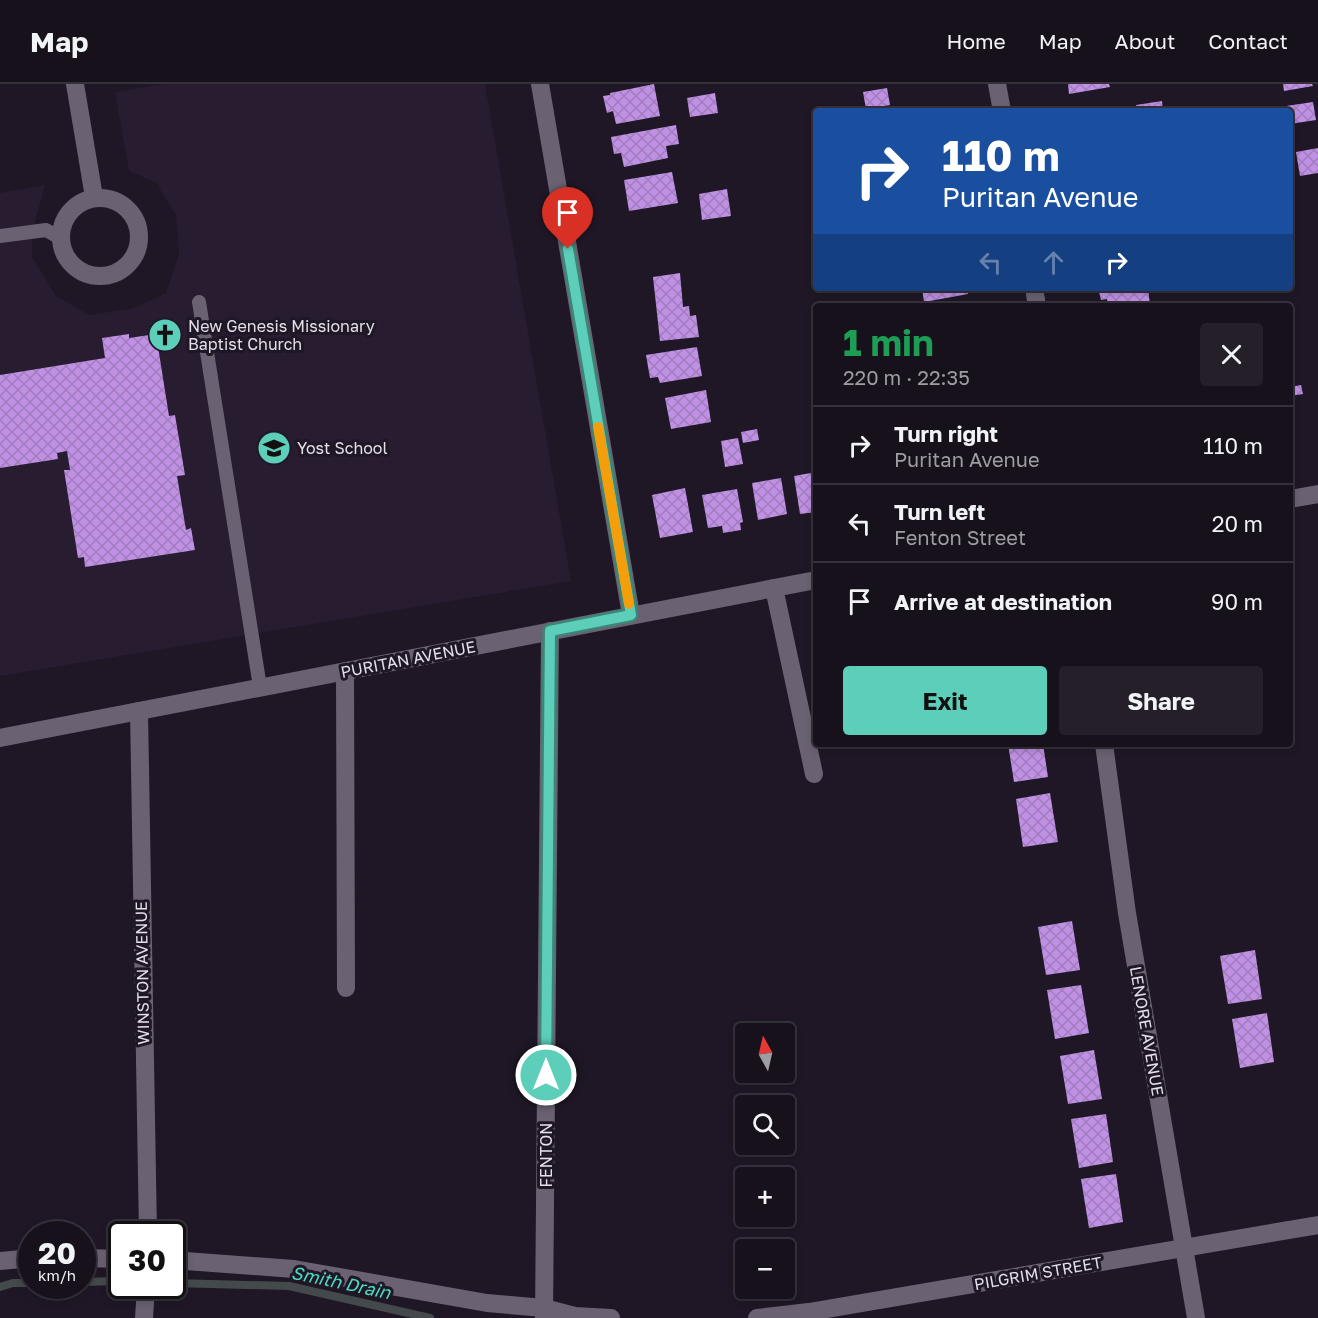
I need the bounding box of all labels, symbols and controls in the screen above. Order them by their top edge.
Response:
text: Map [30,25,88,58]
text: Home [946,28,1006,54]
text: Map [1039,28,1082,54]
text: About [1115,28,1175,54]
text: Contact [1208,28,1288,54]
text: 110 m [942,130,1060,180]
icon: right [843,132,921,210]
text: Puritan Avenue [942,181,1139,213]
pin [542,187,593,249]
icon: arrive [551,196,584,229]
icon: left [974,246,1007,279]
icon: ahead [1037,246,1070,279]
icon: right [1100,246,1133,279]
place label: New Genesis Missionary Baptist Church [188,316,375,354]
church icon: New Genesis Missionary Baptist Church [147,317,183,353]
text: 1 min [843,321,934,364]
button: close [1200,323,1263,386]
text: 220 m · 22:35 [843,365,970,389]
text: Turn right [894,420,998,447]
icon: right [843,429,876,462]
school or university icon: Yost School [256,430,292,466]
text: 110 m [1203,432,1263,459]
place label: Yost School [297,438,388,458]
text: Puritan Avenue [894,447,1040,471]
text: Turn left [894,498,985,525]
icon: left [843,507,876,540]
text: 20 m [1212,510,1263,537]
text: Fenton Street [894,525,1026,549]
icon: arrive [843,585,876,618]
text: Arrive at destination [894,588,1112,615]
text: 90 m [1211,588,1263,615]
street label: PURITAN AVENUE [339,636,477,682]
button: Exit [843,666,1047,735]
button: Share [1059,666,1263,735]
street label: WINSTON AVENUE [131,901,153,1045]
street label: LENORE AVENUE [1126,965,1168,1097]
north arrow [735,1023,795,1083]
map controls [735,1023,795,1299]
position arrow [514,1043,578,1107]
button: search [735,1095,795,1155]
street label: FENTON [536,1122,556,1188]
button: + [735,1167,795,1227]
speed limit sign: 30 [108,1221,186,1299]
text: 20 [38,1235,76,1271]
button: − [735,1239,795,1299]
street label: PILGRIM STREET [973,1252,1104,1294]
water label: Smith Drain [290,1261,393,1303]
text: km/h [38,1266,76,1284]

